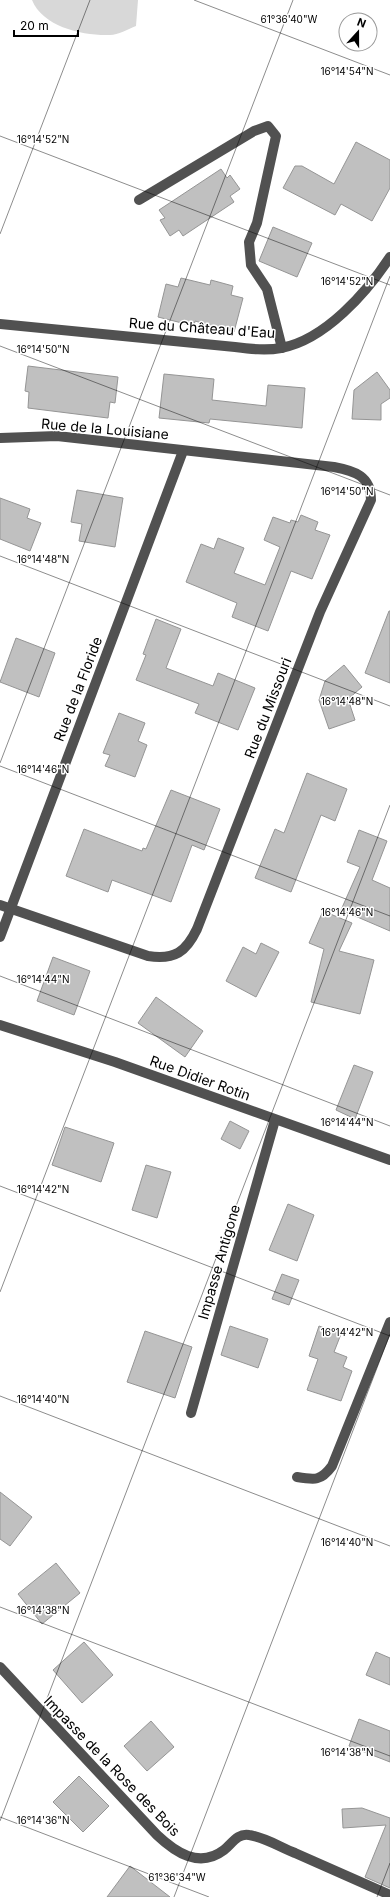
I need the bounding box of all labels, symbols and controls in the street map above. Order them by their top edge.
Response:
scale bar [14,12,78,38]
north arrow [338,12,378,52]
text: 61°36'40"W [261,13,318,25]
text: N [355,15,368,31]
text: 20 m [20,18,49,33]
text: 16°14'54"N [320,65,374,77]
text: 16°14'52"N [17,133,69,145]
text: 16°14'52"N [321,275,373,287]
street label: Rue du Château d'Eau [128,314,276,341]
text: 16°14'50"N [17,343,69,355]
street label: Rue de la Louisiane [40,414,170,443]
text: 16°14'50"N [321,485,373,497]
text: 16°14'48"N [17,553,69,565]
street label: Rue de la Floride [50,634,105,744]
street label: Rue du Missouri [241,655,295,761]
text: 16°14'48"N [321,695,373,707]
text: 16°14'46"N [17,763,69,775]
text: 16°14'46"N [321,906,373,918]
text: 16°14'44"N [17,973,69,985]
street label: Rue Didier Rotin [148,1051,253,1104]
text: 16°14'44"N [321,1116,373,1128]
text: 16°14'42"N [17,1183,69,1195]
street label: Impasse Antigone [194,1202,243,1321]
text: 16°14'42"N [321,1326,373,1338]
text: 16°14'40"N [17,1393,69,1405]
text: 16°14'40"N [321,1536,373,1548]
text: 16°14'38"N [17,1604,69,1616]
street label: Impasse de la Rose des Bois [41,1692,184,1839]
text: 16°14'38"N [321,1746,373,1758]
text: 16°14'36"N [17,1814,69,1826]
text: 61°36'34"W [148,1871,206,1883]

